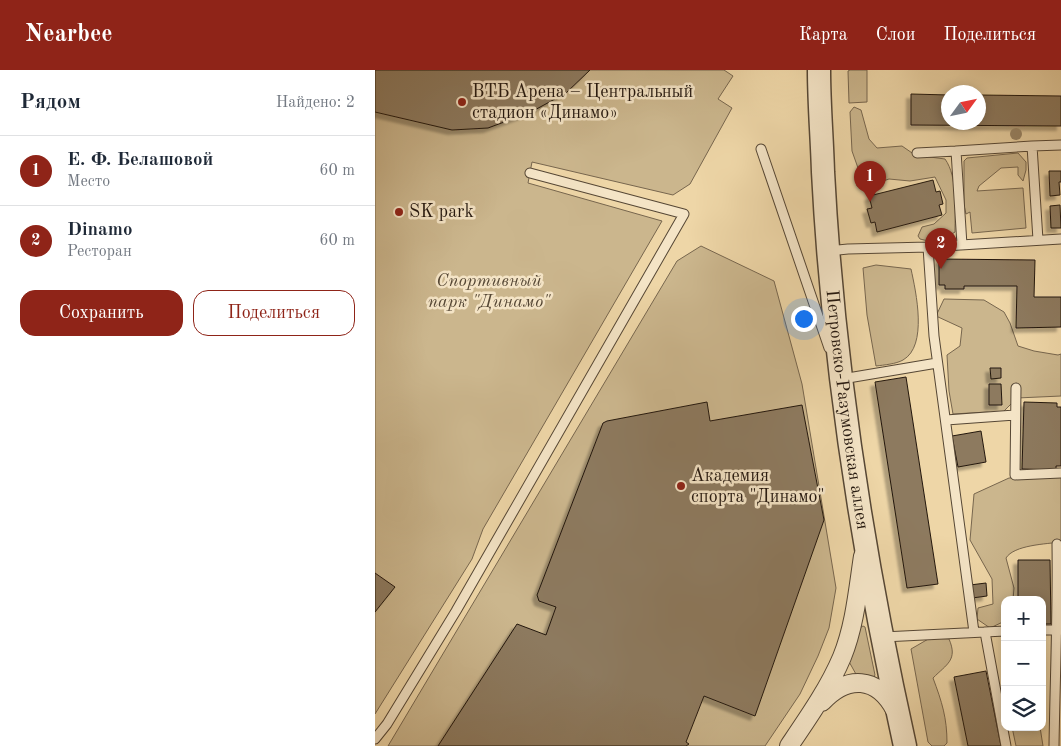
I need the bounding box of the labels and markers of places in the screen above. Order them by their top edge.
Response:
place label: ВТБ Арена – Центральный стадион «Динамо» [472,83,693,122]
marker: ВТБ Арена – Центральный стадион «Динамо» [456,96,468,108]
pin: 1 [854,161,886,202]
place label: SK park [409,203,474,221]
marker: SK park [393,206,405,218]
pin: 2 [925,228,957,269]
place label: Академия спорта "Динамо" [691,467,825,506]
marker: Академия спорта "Динамо" [675,480,687,492]

